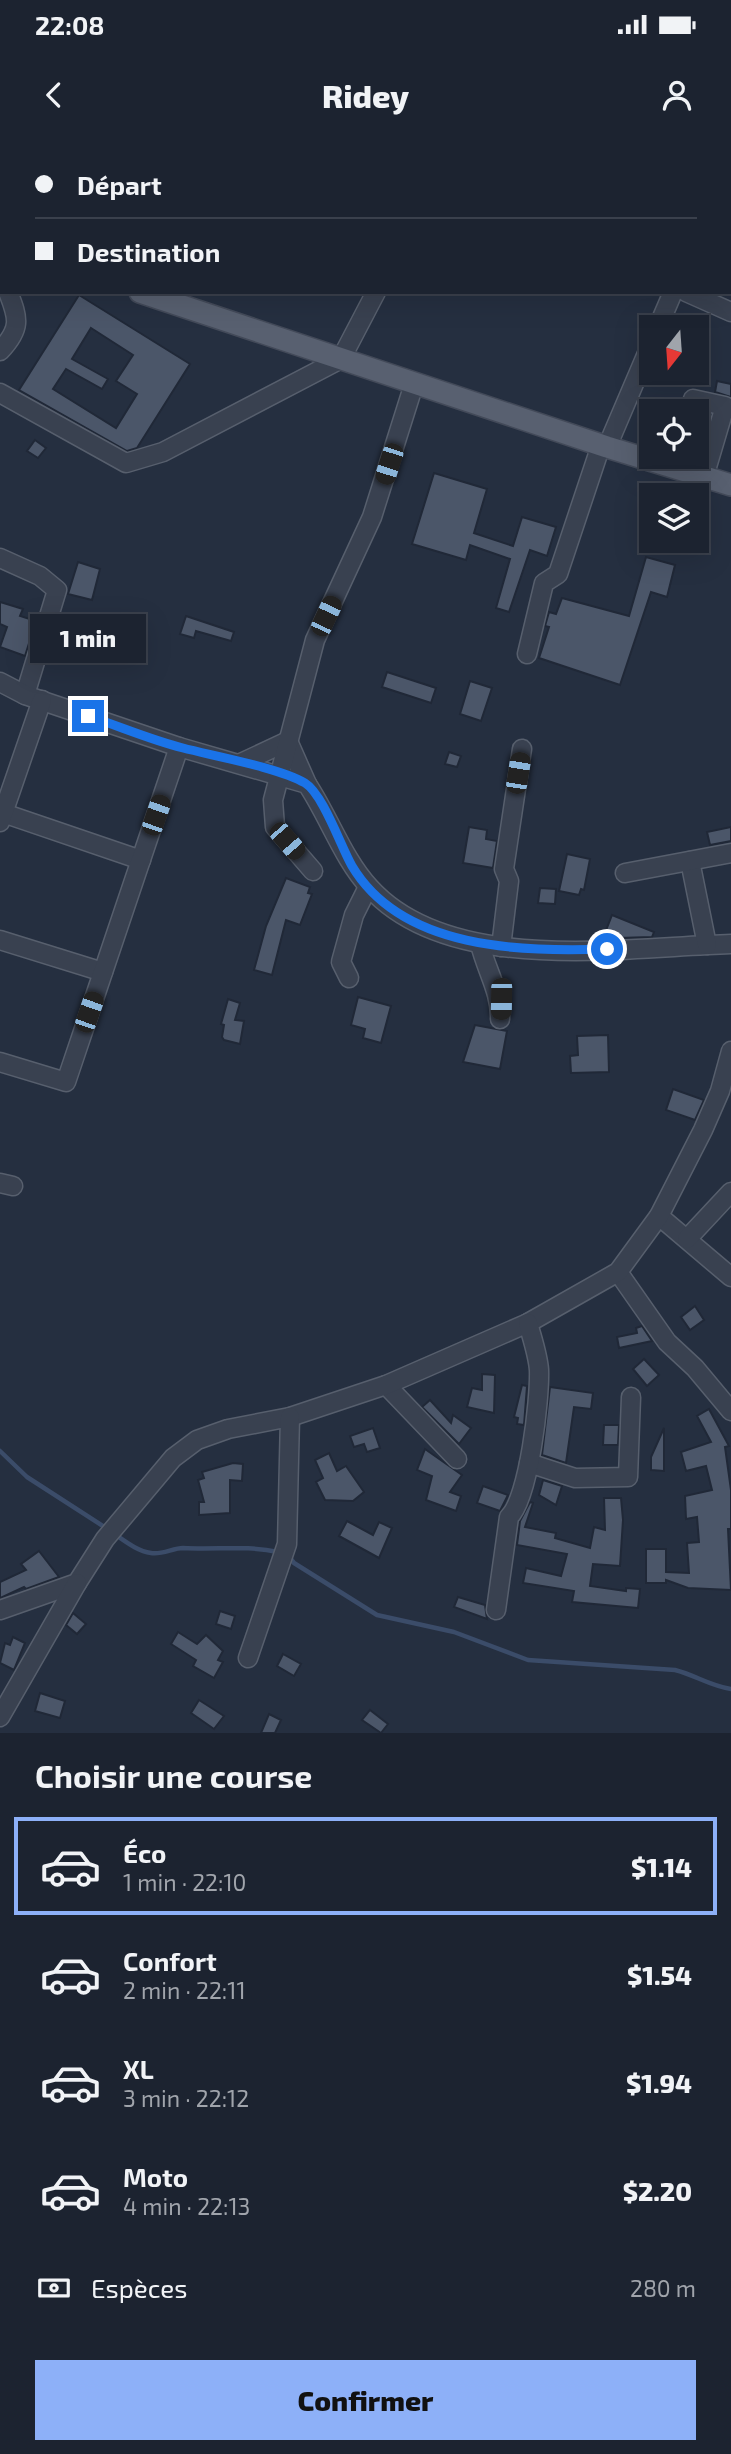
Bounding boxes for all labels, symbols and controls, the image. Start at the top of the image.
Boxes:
text: 22:08 [35,9,105,40]
icon: back [35,76,73,114]
text: Ridey [322,76,409,114]
icon: person [658,76,696,114]
text: Départ [77,169,162,200]
text: Destination [77,236,220,267]
north arrow [639,315,709,385]
map controls [639,315,709,553]
button: locate [639,399,709,469]
car [373,441,406,487]
button: layers [639,483,709,553]
car [308,593,345,639]
callout: 1 min [30,615,146,664]
text: 1 min [60,624,116,652]
route end [72,700,104,732]
car [505,751,532,795]
car [140,792,173,838]
car [266,818,309,864]
route start [591,933,623,965]
car [491,978,512,1020]
car [73,989,106,1035]
text: Choisir une course [35,1756,312,1794]
icon: car [39,1835,102,1898]
text: Éco [123,1837,166,1868]
text: $1.14 [631,1851,692,1882]
text: 1 min · 22:10 [123,1868,247,1896]
icon: car [39,1943,102,2006]
text: Confort [123,1945,217,1976]
text: $1.54 [627,1959,692,1990]
text: 2 min · 22:11 [123,1976,246,2004]
icon: car [39,2051,102,2114]
text: XL [123,2053,154,2084]
text: $1.94 [626,2067,692,2098]
text: 3 min · 22:12 [123,2084,249,2112]
icon: car [39,2159,102,2222]
text: Moto [123,2161,188,2192]
text: $2.20 [623,2175,692,2206]
text: 4 min · 22:13 [123,2192,250,2220]
icon: cash [35,2269,73,2307]
text: Espèces [91,2272,188,2303]
text: 280 m [630,2274,696,2302]
button: Confirmer [35,2360,696,2440]

